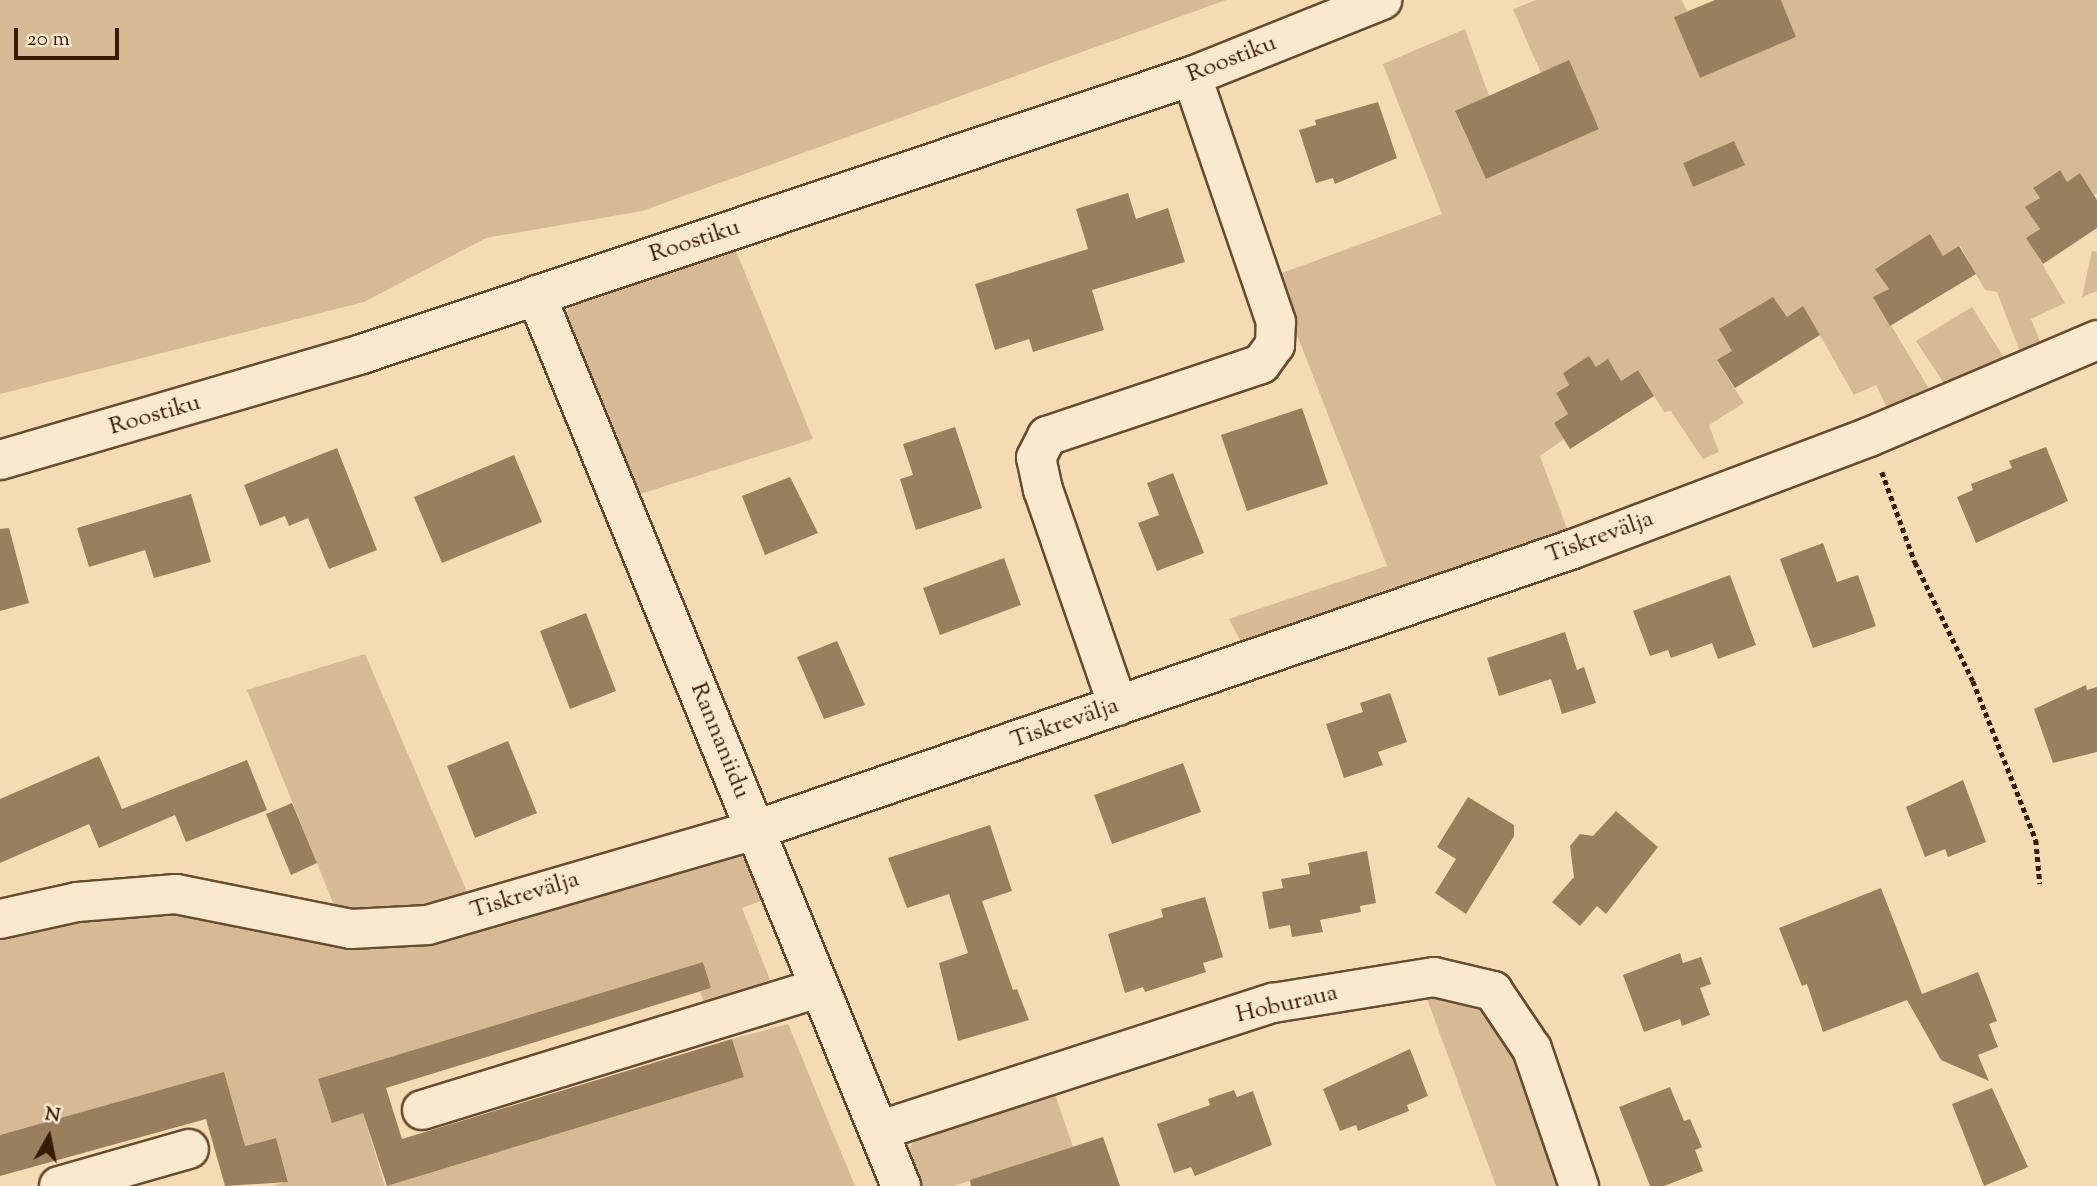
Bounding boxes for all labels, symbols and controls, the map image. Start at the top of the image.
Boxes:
scale bar [18,14,122,58]
text: 20 m [27,25,70,55]
street label: Roostiku [1183,30,1281,90]
street label: Roostiku [646,214,744,270]
street label: Roostiku [106,389,204,443]
street label: Tiskrevälja [1542,505,1658,571]
street label: Rannaniidu [683,679,755,803]
street label: Tiskrevälja [1007,692,1123,756]
street label: Tiskrevälja [467,866,583,926]
street label: Hoburaua [1233,979,1341,1031]
text: N [43,1101,62,1130]
north arrow [14,1102,84,1172]

